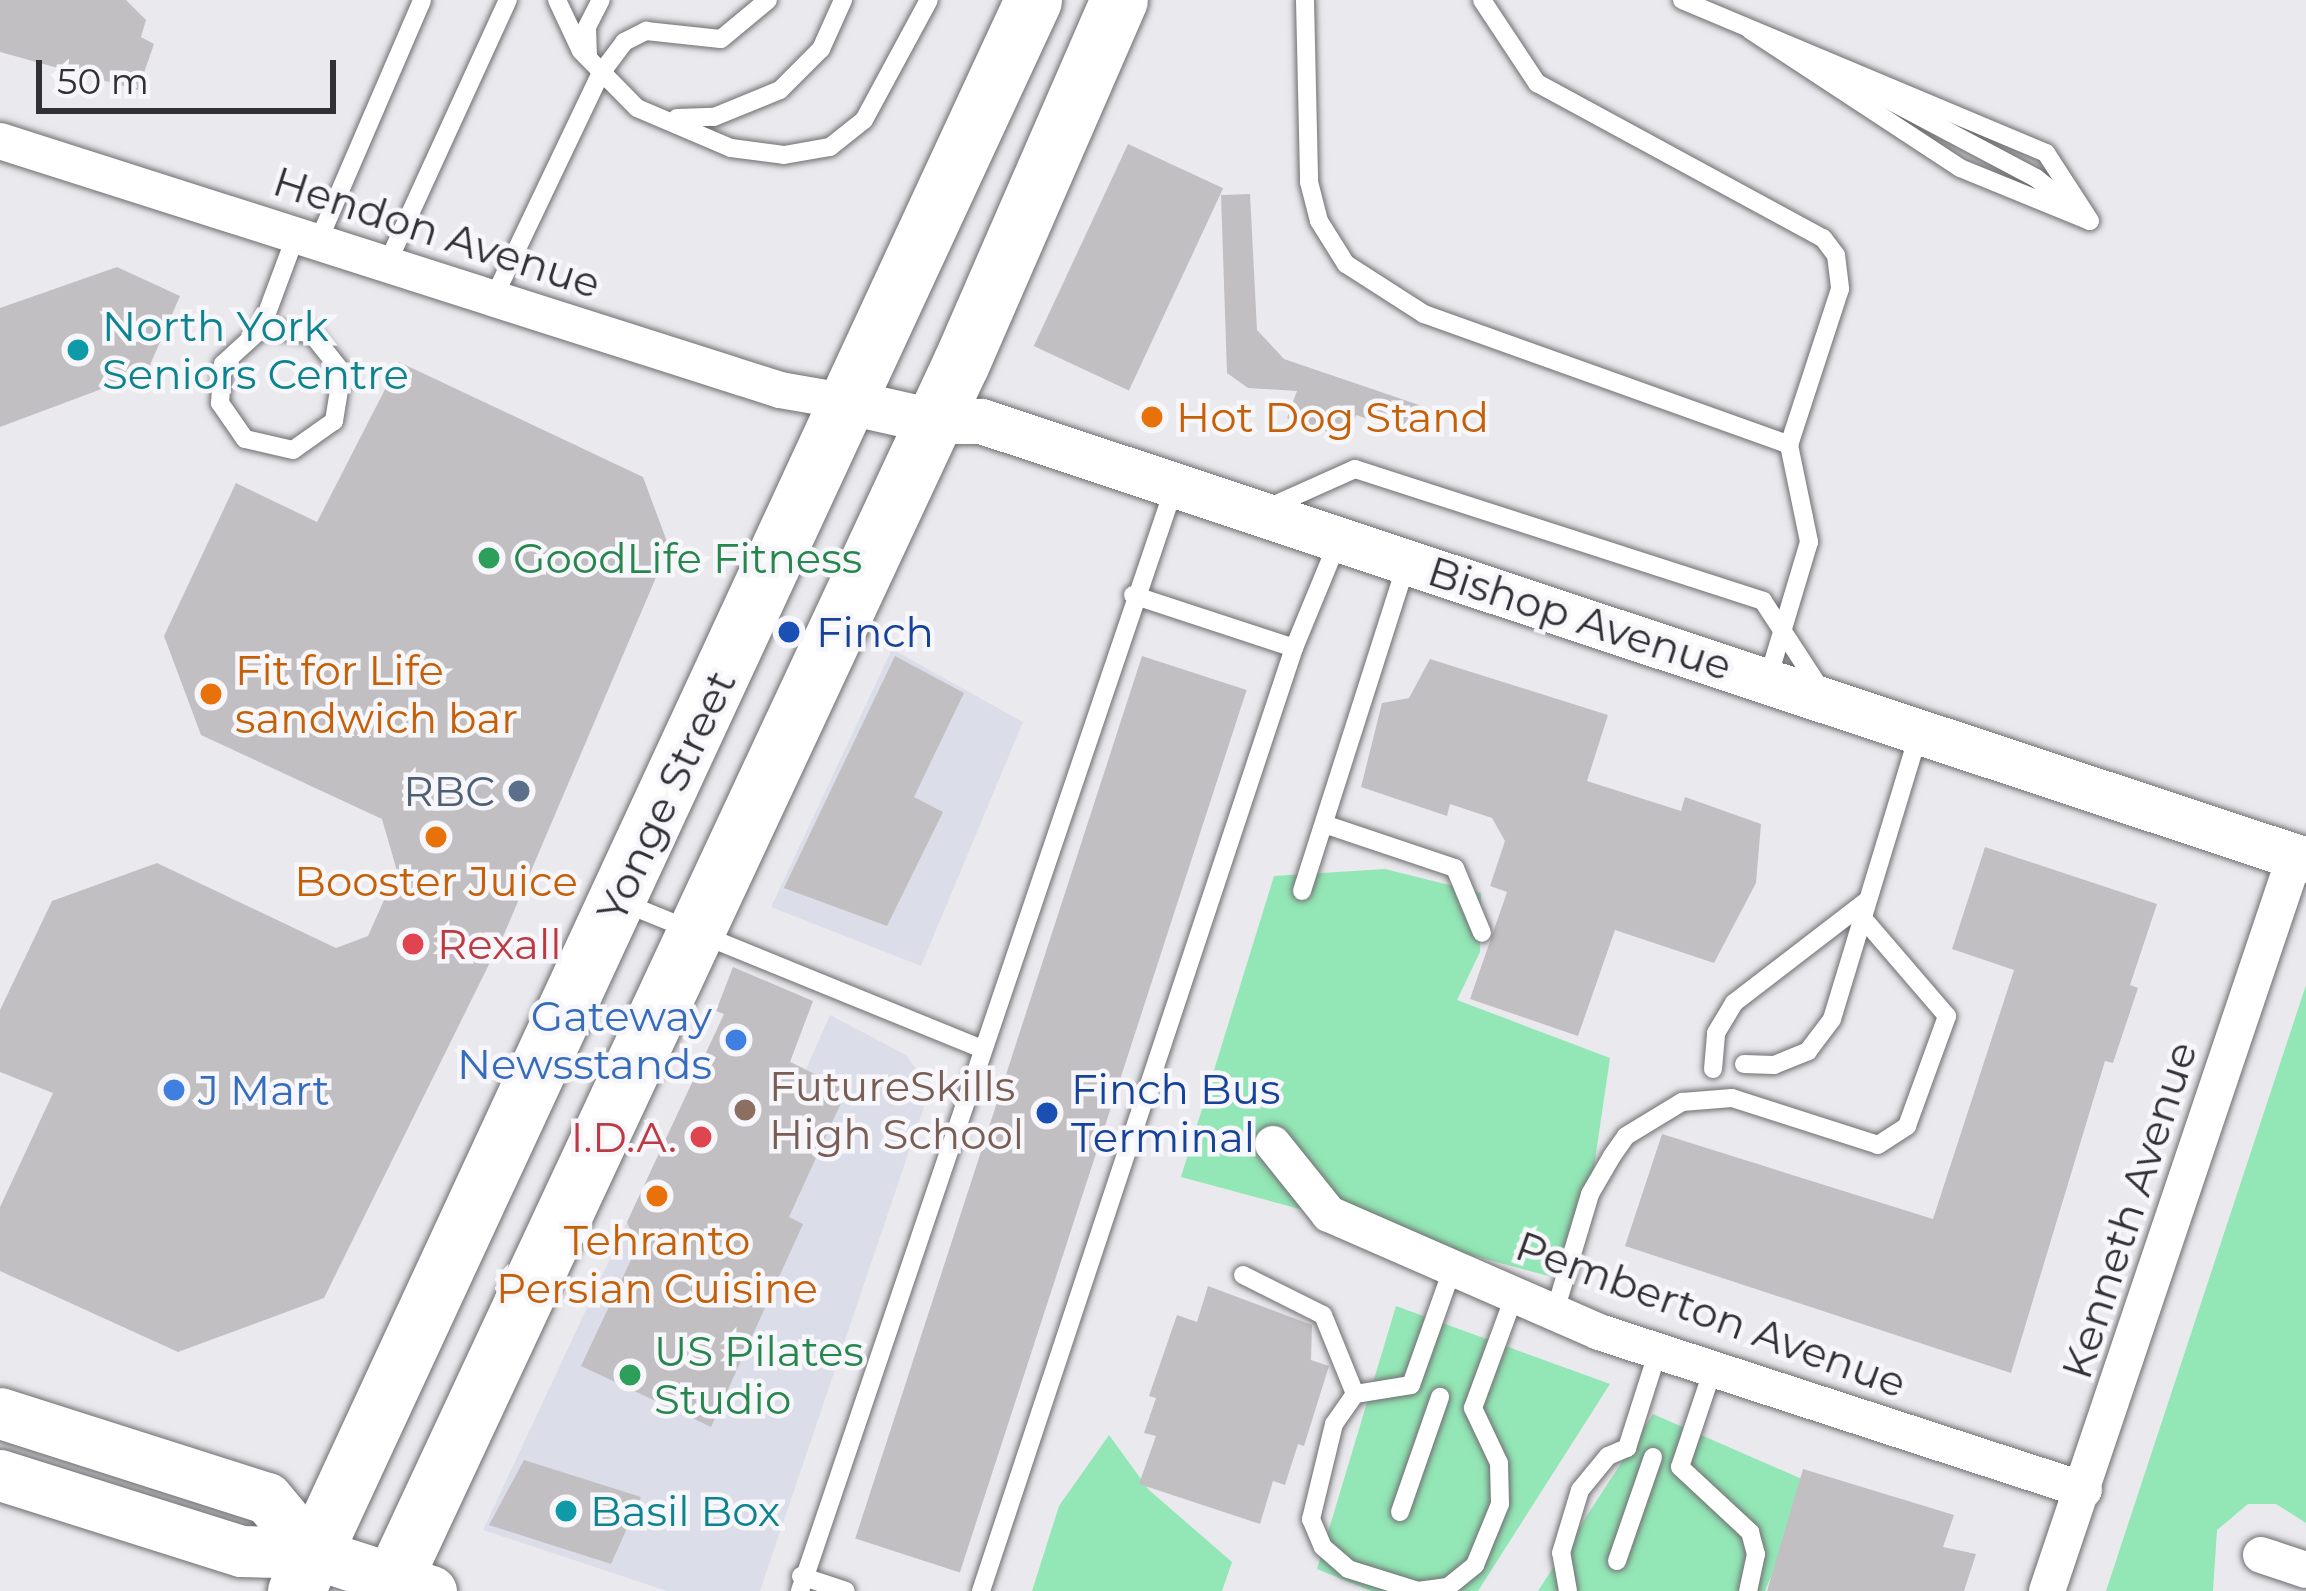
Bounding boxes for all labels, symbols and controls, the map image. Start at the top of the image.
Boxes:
scale bar [42,36,342,110]
text: 50 m [57,59,149,103]
street label: Hendon Avenue [267,155,607,309]
place label: North York Seniors Centre [102,301,409,400]
marker: North York Seniors Centre [65,337,91,363]
place label: Hot Dog Stand [1176,392,1489,442]
marker: Hot Dog Stand [1139,404,1165,430]
place label: GoodLife Fitness [513,533,862,583]
marker: GoodLife Fitness [476,545,502,571]
street label: Bishop Avenue [1422,545,1738,691]
place label: Finch [816,607,934,657]
marker: Finch [773,616,805,648]
place label: Fit for Life sandwich bar [235,645,518,744]
street label: Yonge Street [586,663,746,929]
marker: Fit for Life sandwich bar [198,681,224,707]
place label: RBC [403,766,495,816]
marker: RBC [506,778,532,804]
marker: Booster Juice [423,824,449,850]
place label: Booster Juice [294,856,578,906]
place label: Rexall [437,919,561,969]
marker: Rexall [400,931,426,957]
place label: Gateway Newsstands [457,991,712,1090]
marker: Gateway Newsstands [723,1027,749,1053]
street label: Kenneth Avenue [2051,1035,2207,1385]
place label: FutureSkills High School [769,1061,1024,1160]
place label: Finch Bus Terminal [1071,1064,1280,1162]
place label: J Mart [198,1065,329,1115]
marker: J Mart [161,1077,187,1103]
marker: FutureSkills High School [732,1097,758,1123]
marker: Finch Bus Terminal [1034,1100,1060,1126]
place label: I.D.A. [571,1112,677,1162]
marker: I.D.A. [688,1124,714,1150]
marker: Tehranto Persian Cuisine [644,1183,670,1209]
place label: Tehranto Persian Cuisine [496,1215,818,1314]
street label: Pemberton Avenue [1509,1220,1913,1408]
place label: US Pilates Studio [654,1326,864,1424]
marker: US Pilates Studio [617,1362,643,1388]
place label: Basil Box [590,1486,780,1536]
marker: Basil Box [553,1498,579,1524]

